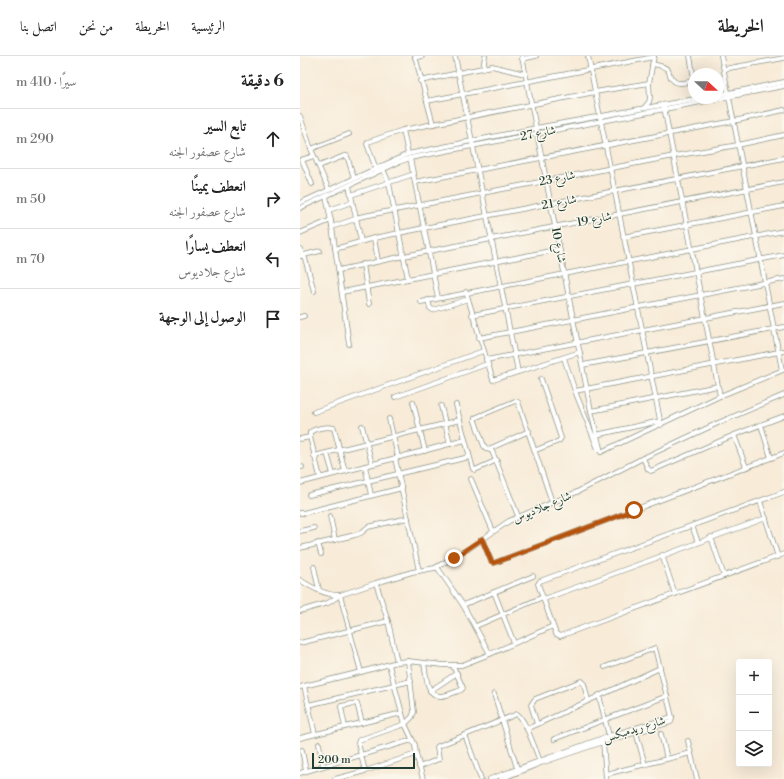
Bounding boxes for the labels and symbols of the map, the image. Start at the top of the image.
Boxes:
north arrow [688,68,724,104]
street label: شارع 27 [519,123,558,147]
street label: شارع 23 [538,168,577,192]
street label: شارع 21 [540,192,579,216]
street label: شارع 19 [575,209,614,233]
street label: شارع 10 [545,226,569,265]
street label: شارع جلاديوس [510,488,575,529]
route start [625,501,643,519]
route end [445,549,463,567]
street label: شارع ريدمبكس [601,713,668,749]
scale bar [312,751,415,770]

